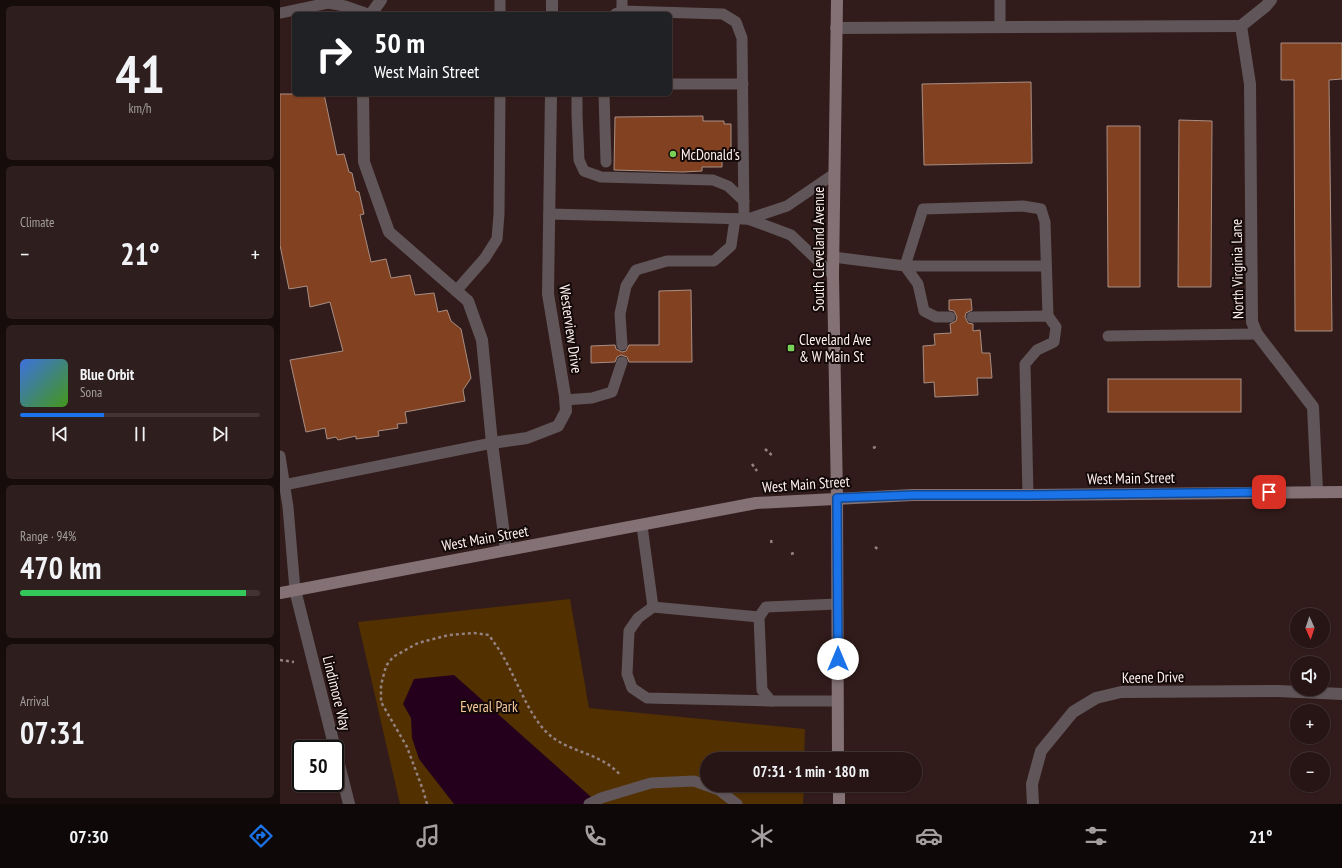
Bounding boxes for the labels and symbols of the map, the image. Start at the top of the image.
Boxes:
place label: McDonald's [681,145,740,164]
marker: McDonald's [668,149,678,159]
street label: South Cleveland Avenue [809,187,828,311]
street label: North Virginia Lane [1227,219,1247,319]
street label: Westerview Drive [555,283,587,375]
place label: Cleveland Ave & W Main St [799,330,871,366]
marker: Cleveland Ave & W Main St [786,343,796,353]
street label: West Main Street [1087,468,1175,488]
street label: West Main Street [762,471,850,497]
pin [1252,475,1286,509]
street label: West Main Street [440,521,530,555]
north arrow [1290,608,1330,648]
position arrow [817,638,859,680]
street label: Lindimore Way [319,654,356,733]
street label: Keene Drive [1122,667,1184,687]
park label: Everal Park [460,697,518,716]
speed limit sign: 50 [292,740,344,792]

